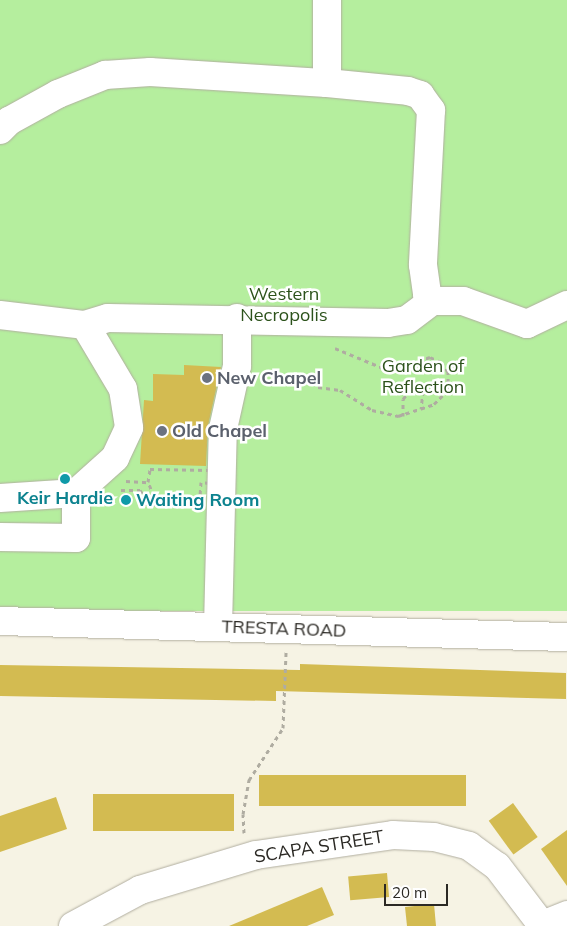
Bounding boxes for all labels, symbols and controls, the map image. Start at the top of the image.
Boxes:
park label: Western Necropolis [240,284,328,326]
park label: Garden of Reflection [382,356,464,398]
place label: New Chapel [217,367,321,389]
marker: New Chapel [201,372,213,384]
place label: Old Chapel [172,420,267,442]
marker: Old Chapel [156,425,168,437]
marker: Keir Hardie [59,473,71,485]
place label: Keir Hardie [17,487,113,509]
place label: Waiting Room [136,489,259,511]
marker: Waiting Room [120,494,132,506]
street label: TRESTA ROAD [221,616,347,642]
street label: SCAPA STREET [253,826,385,868]
scale bar [387,874,451,906]
text: 20 m [392,883,427,902]

